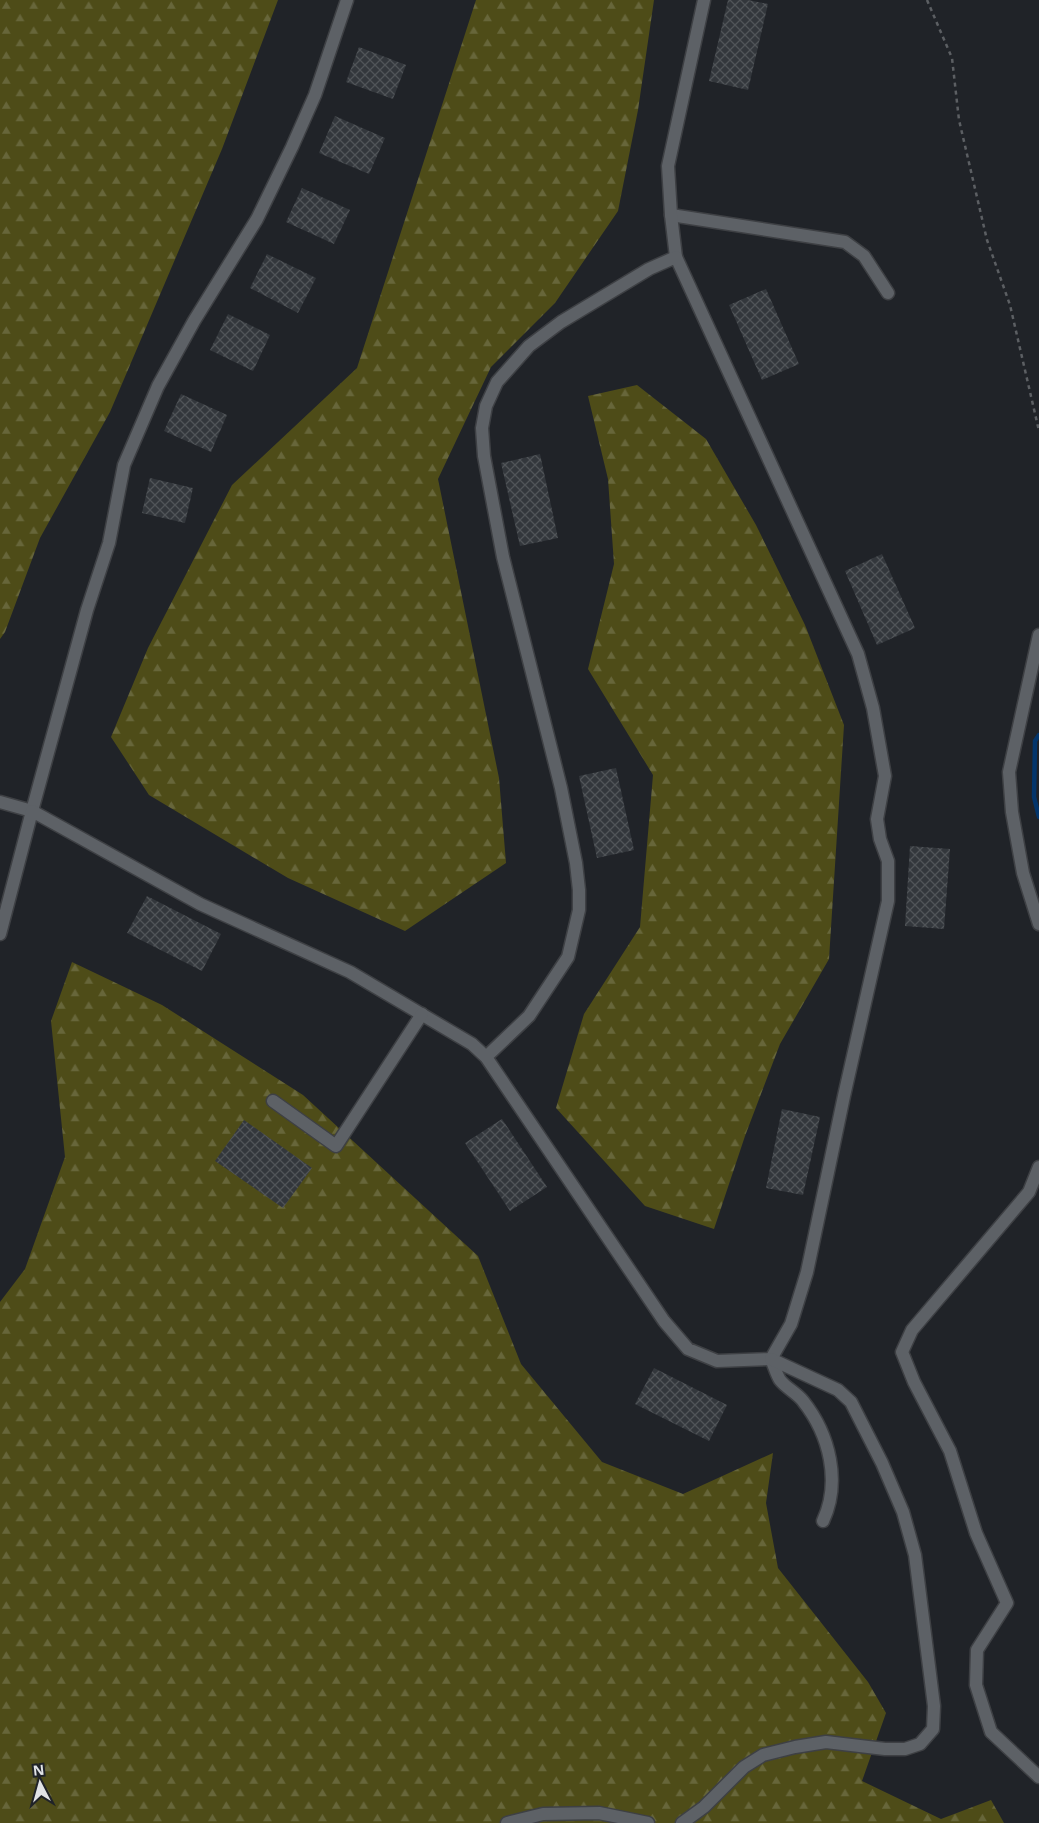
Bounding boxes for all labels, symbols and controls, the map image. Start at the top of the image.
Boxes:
north arrow [15,1758,65,1808]
text: N [32,1760,45,1780]

